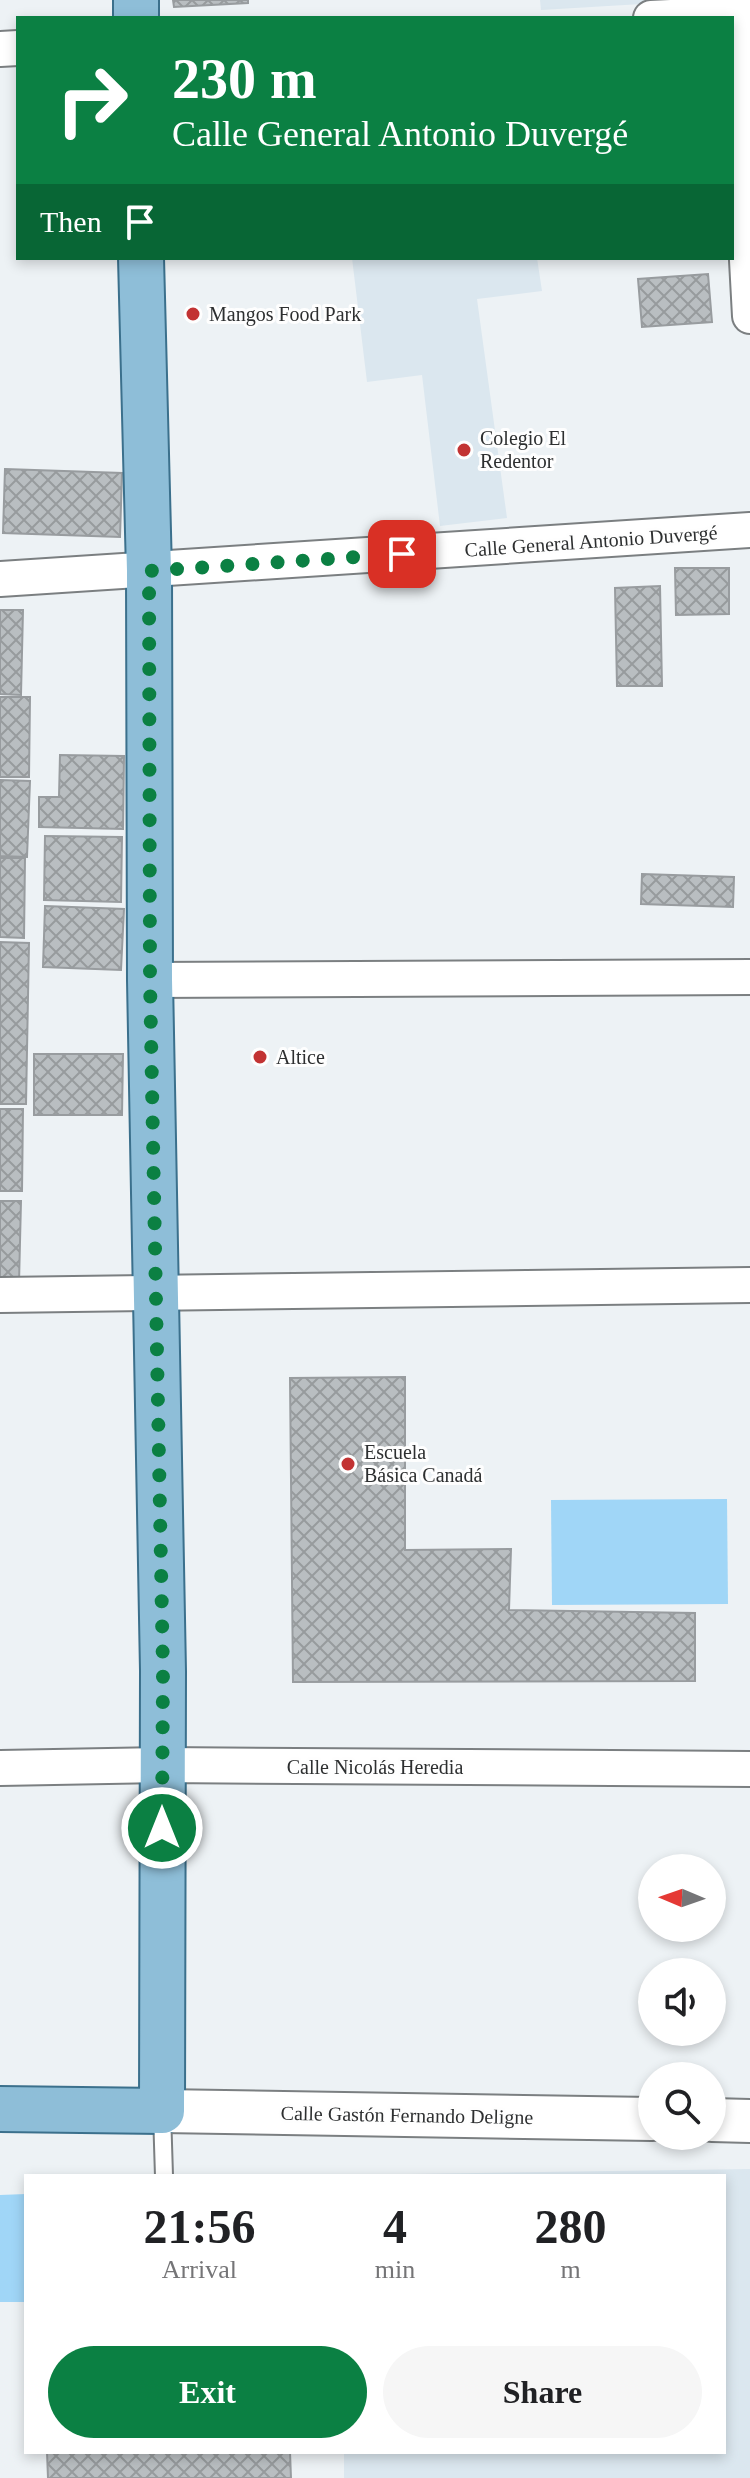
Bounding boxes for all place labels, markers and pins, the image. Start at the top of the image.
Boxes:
place label: Mangos Food Park [209,303,361,326]
marker: Mangos Food Park [184,305,202,323]
place label: Colegio El Redentor [480,427,567,472]
marker: Colegio El Redentor [455,441,473,459]
pin [368,520,436,588]
place label: Altice [276,1046,325,1068]
marker: Altice [251,1048,269,1066]
place label: Escuela Básica Canadá [364,1441,482,1486]
marker: Escuela Básica Canadá [339,1455,357,1473]

